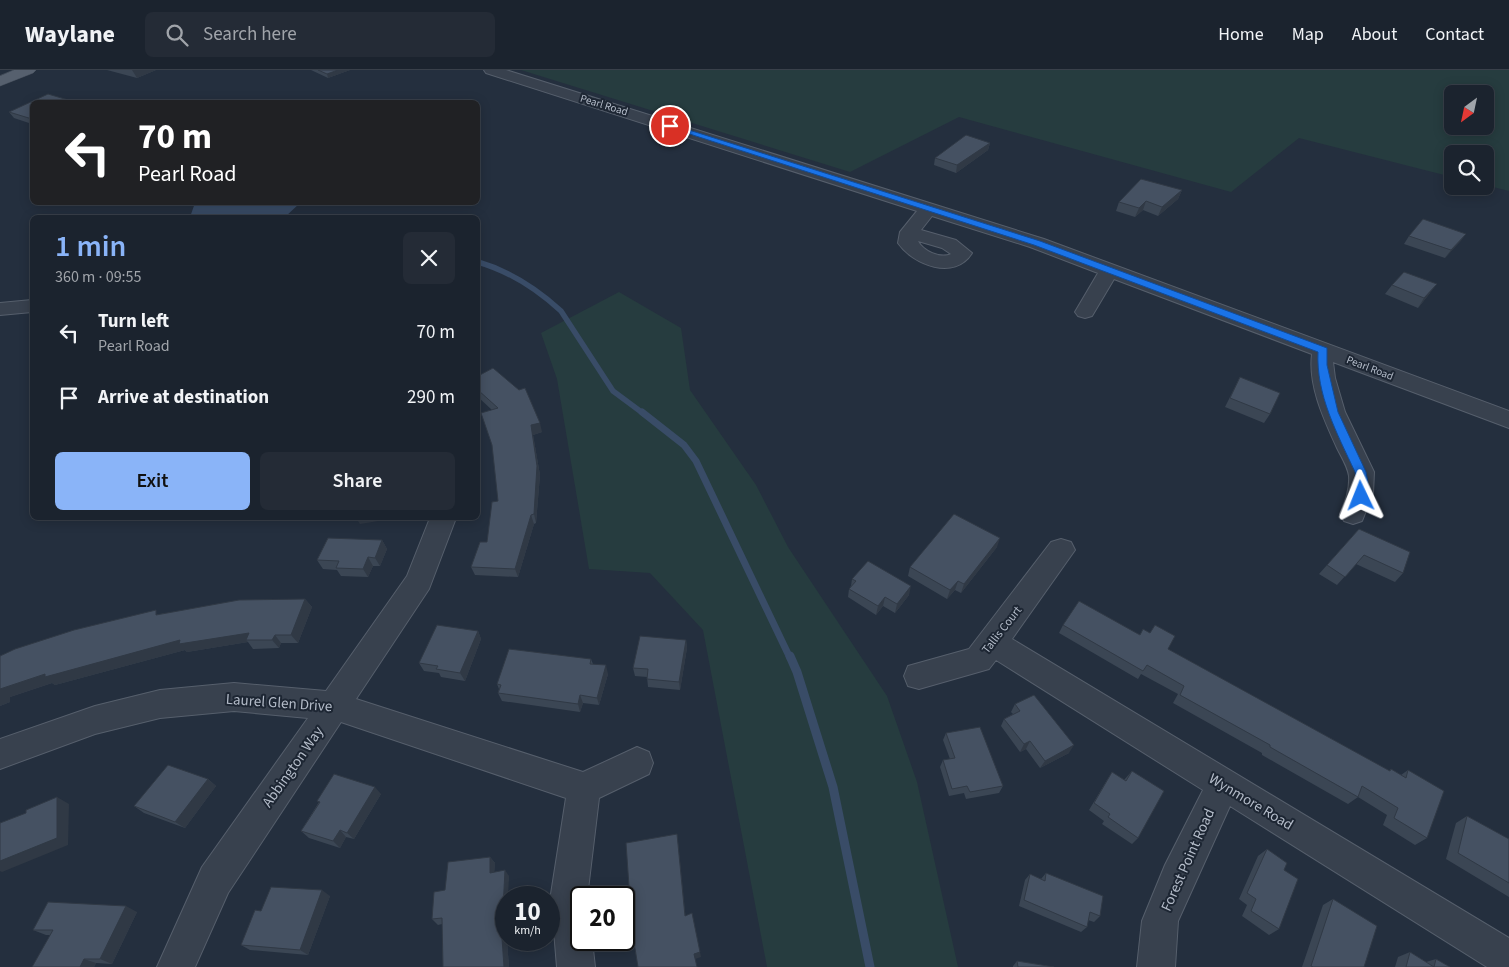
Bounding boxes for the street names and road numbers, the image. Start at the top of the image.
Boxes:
street label: Pearl Road [578,91,630,119]
street label: Pearl Road [1344,352,1396,384]
street label: Tallis Court [978,603,1026,657]
street label: Laurel Glen Drive [225,689,333,717]
street label: Abbington Way [257,722,329,812]
street label: Wynmore Road [1205,768,1297,836]
street label: Forest Point Road [1156,805,1220,915]

